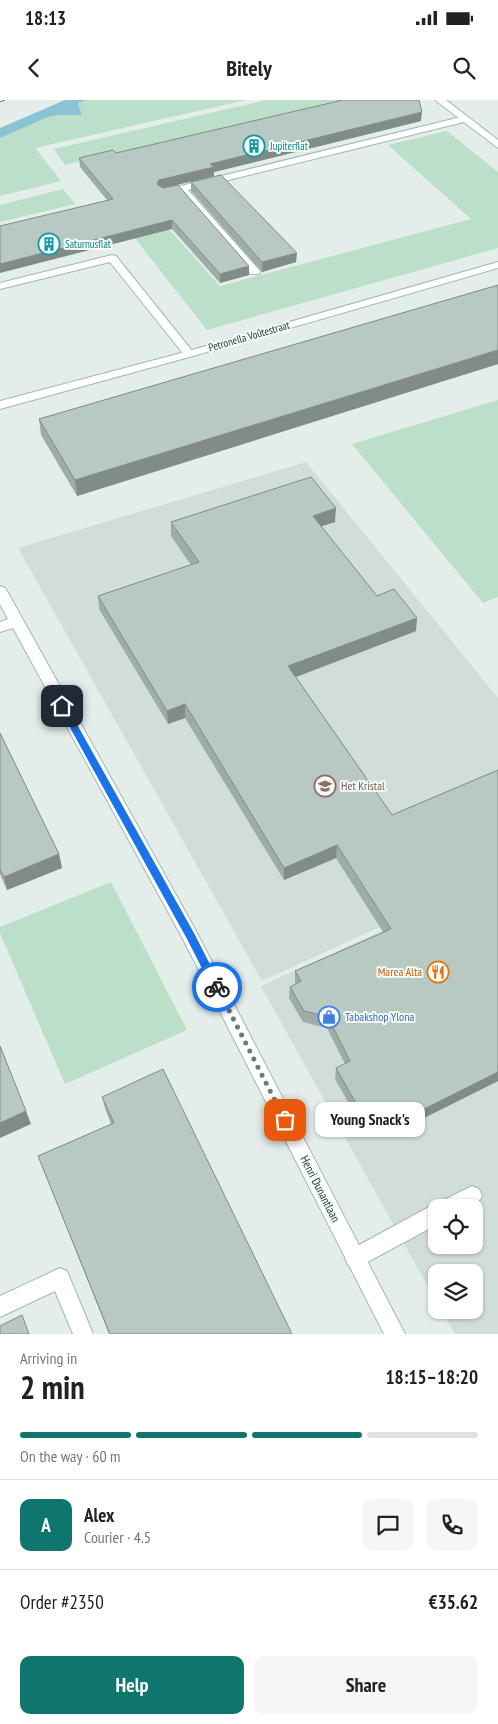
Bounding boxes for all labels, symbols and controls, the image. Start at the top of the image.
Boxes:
text: 18:13 [25,6,66,30]
icon: back [20,54,48,82]
text: Bitely [226,54,272,82]
icon: search [450,54,478,82]
building icon: Jupiterflat [242,134,266,158]
place label: Jupiterflat [269,139,308,153]
building icon: Saturnusflat [37,232,61,256]
place label: Saturnusflat [65,237,111,251]
street label: Petronella Voûtestraat [207,318,291,354]
pin [41,685,83,727]
icon: home [48,692,76,720]
school or university icon: Het Kristal [313,774,337,798]
place label: Het Kristal [341,778,385,793]
restaurant icon: Marea Alta [426,960,450,984]
courier [192,962,242,1012]
place label: Marea Alta [378,964,422,979]
icon: bike [203,973,231,1001]
shop icon: Tabakshop Ylona [317,1005,341,1029]
place label: Tabakshop Ylona [345,1009,415,1024]
pin [264,1099,306,1141]
callout: Young Snack's [315,1102,425,1138]
icon: bag [271,1106,299,1134]
text: Young Snack's [330,1109,410,1129]
street label: Henri Dunantlaan [297,1153,344,1225]
map controls [428,1199,483,1319]
button: locate [428,1199,483,1254]
button: layers [428,1264,483,1319]
text: Arriving in [20,1348,77,1368]
text: 18:15–18:20 [385,1365,478,1389]
text: 2 min [20,1366,85,1408]
text: On the way · 60 m [20,1446,120,1466]
button: chat [362,1499,414,1551]
button: phone [426,1499,478,1551]
text: Alex [84,1503,114,1527]
text: A [41,1513,51,1537]
text: Courier · 4.5 [84,1527,151,1547]
text: Order #2350 [20,1590,104,1614]
text: €35.62 [429,1590,478,1614]
button: Help [20,1656,244,1714]
button: Share [254,1656,478,1714]

